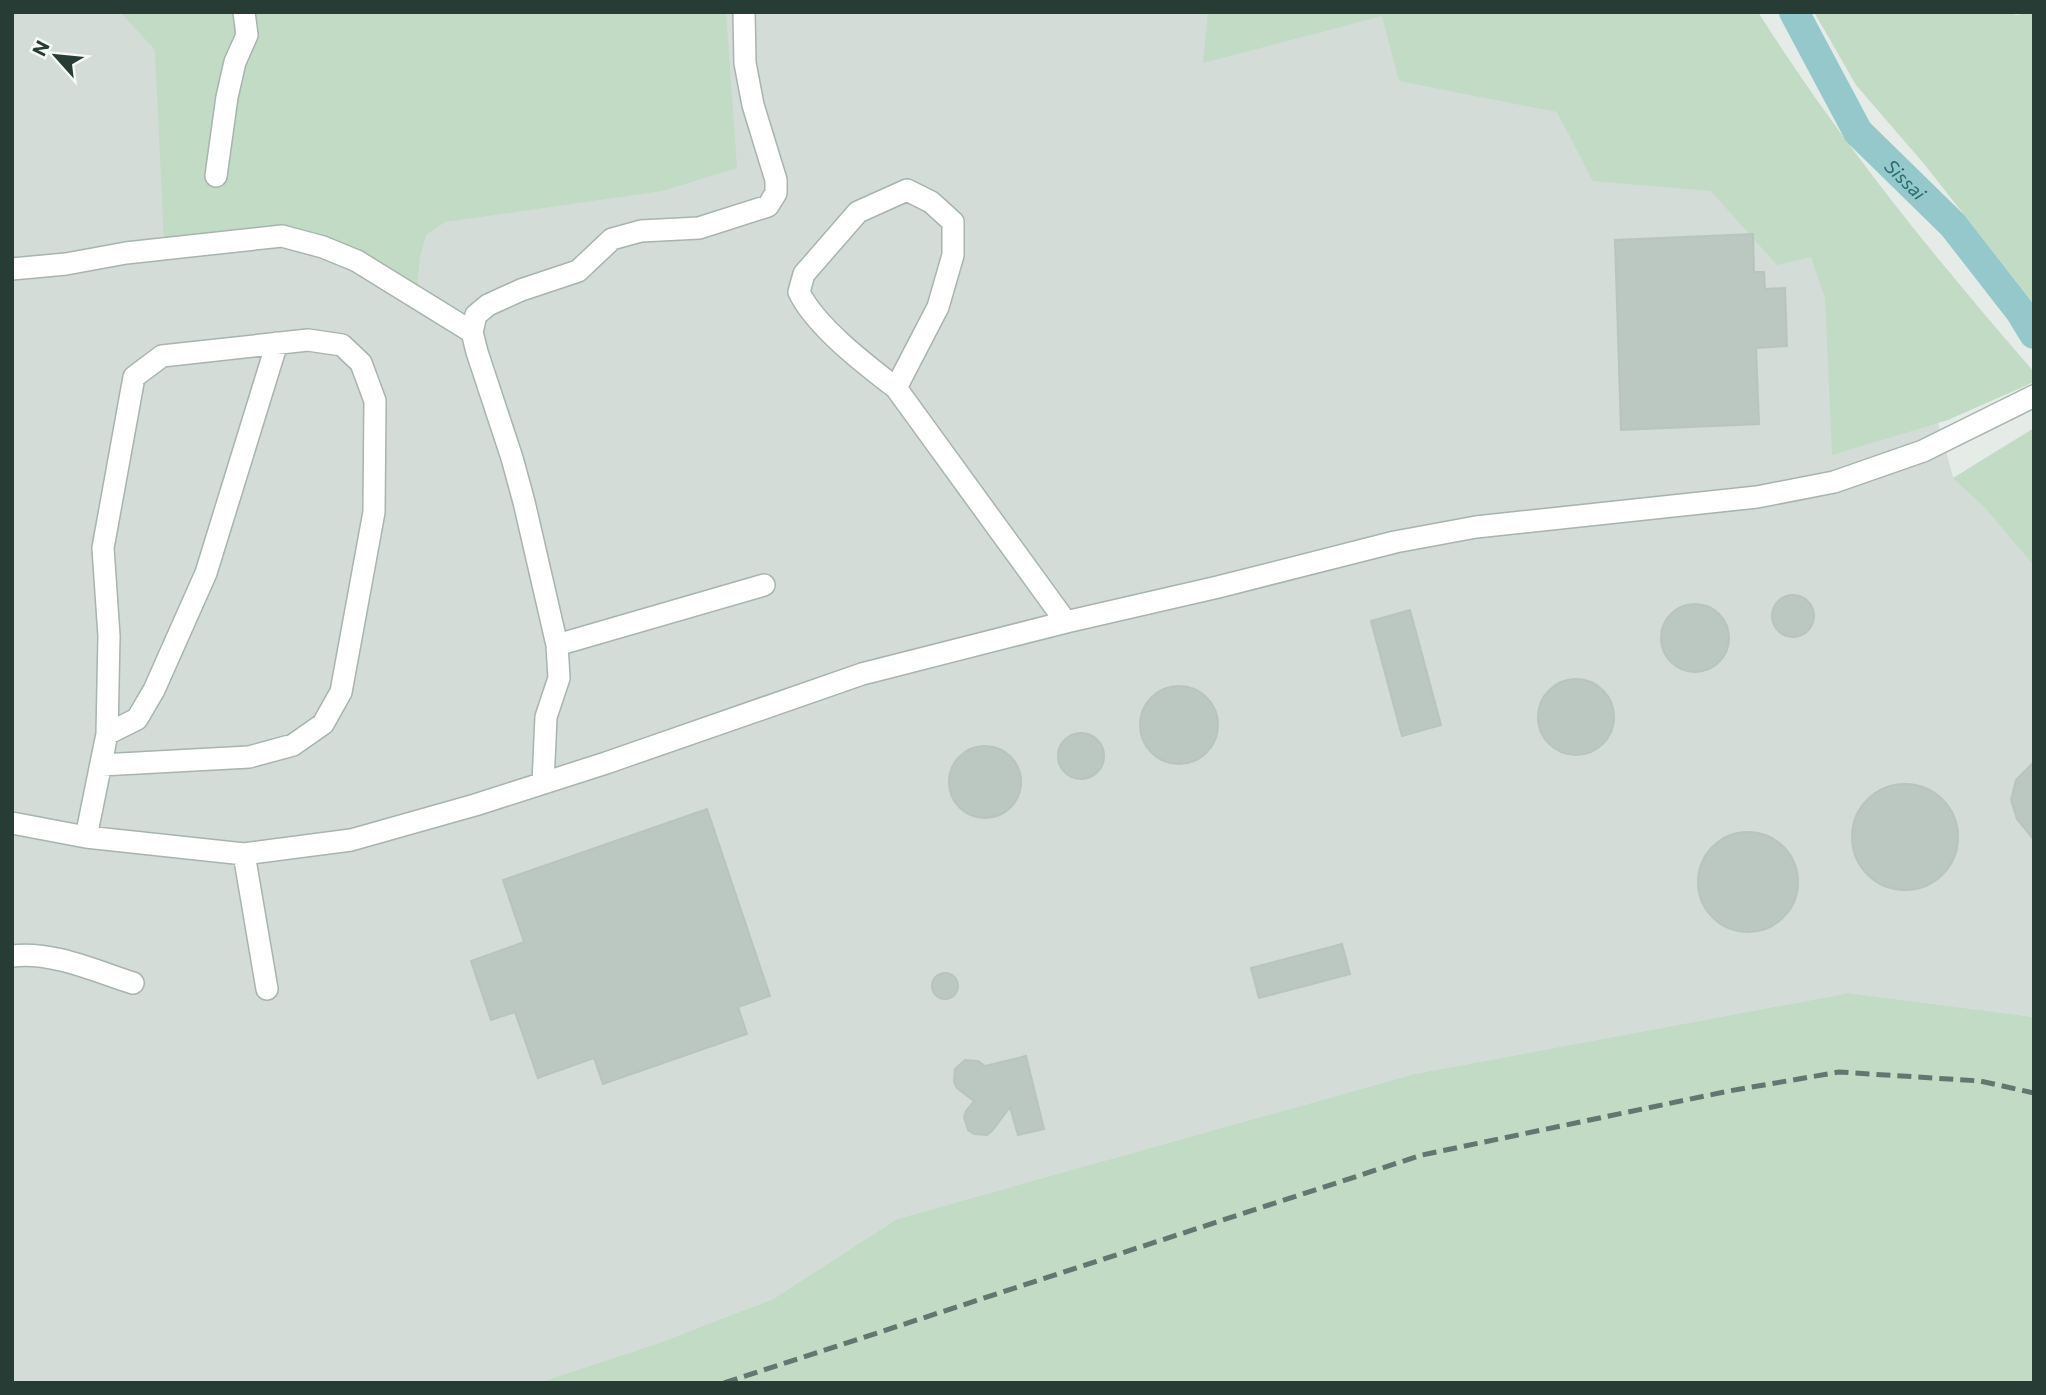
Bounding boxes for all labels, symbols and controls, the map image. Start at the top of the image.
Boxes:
north arrow [21,21,91,91]
text: N [27,36,54,60]
water label: Sissai [1881,154,1932,205]

